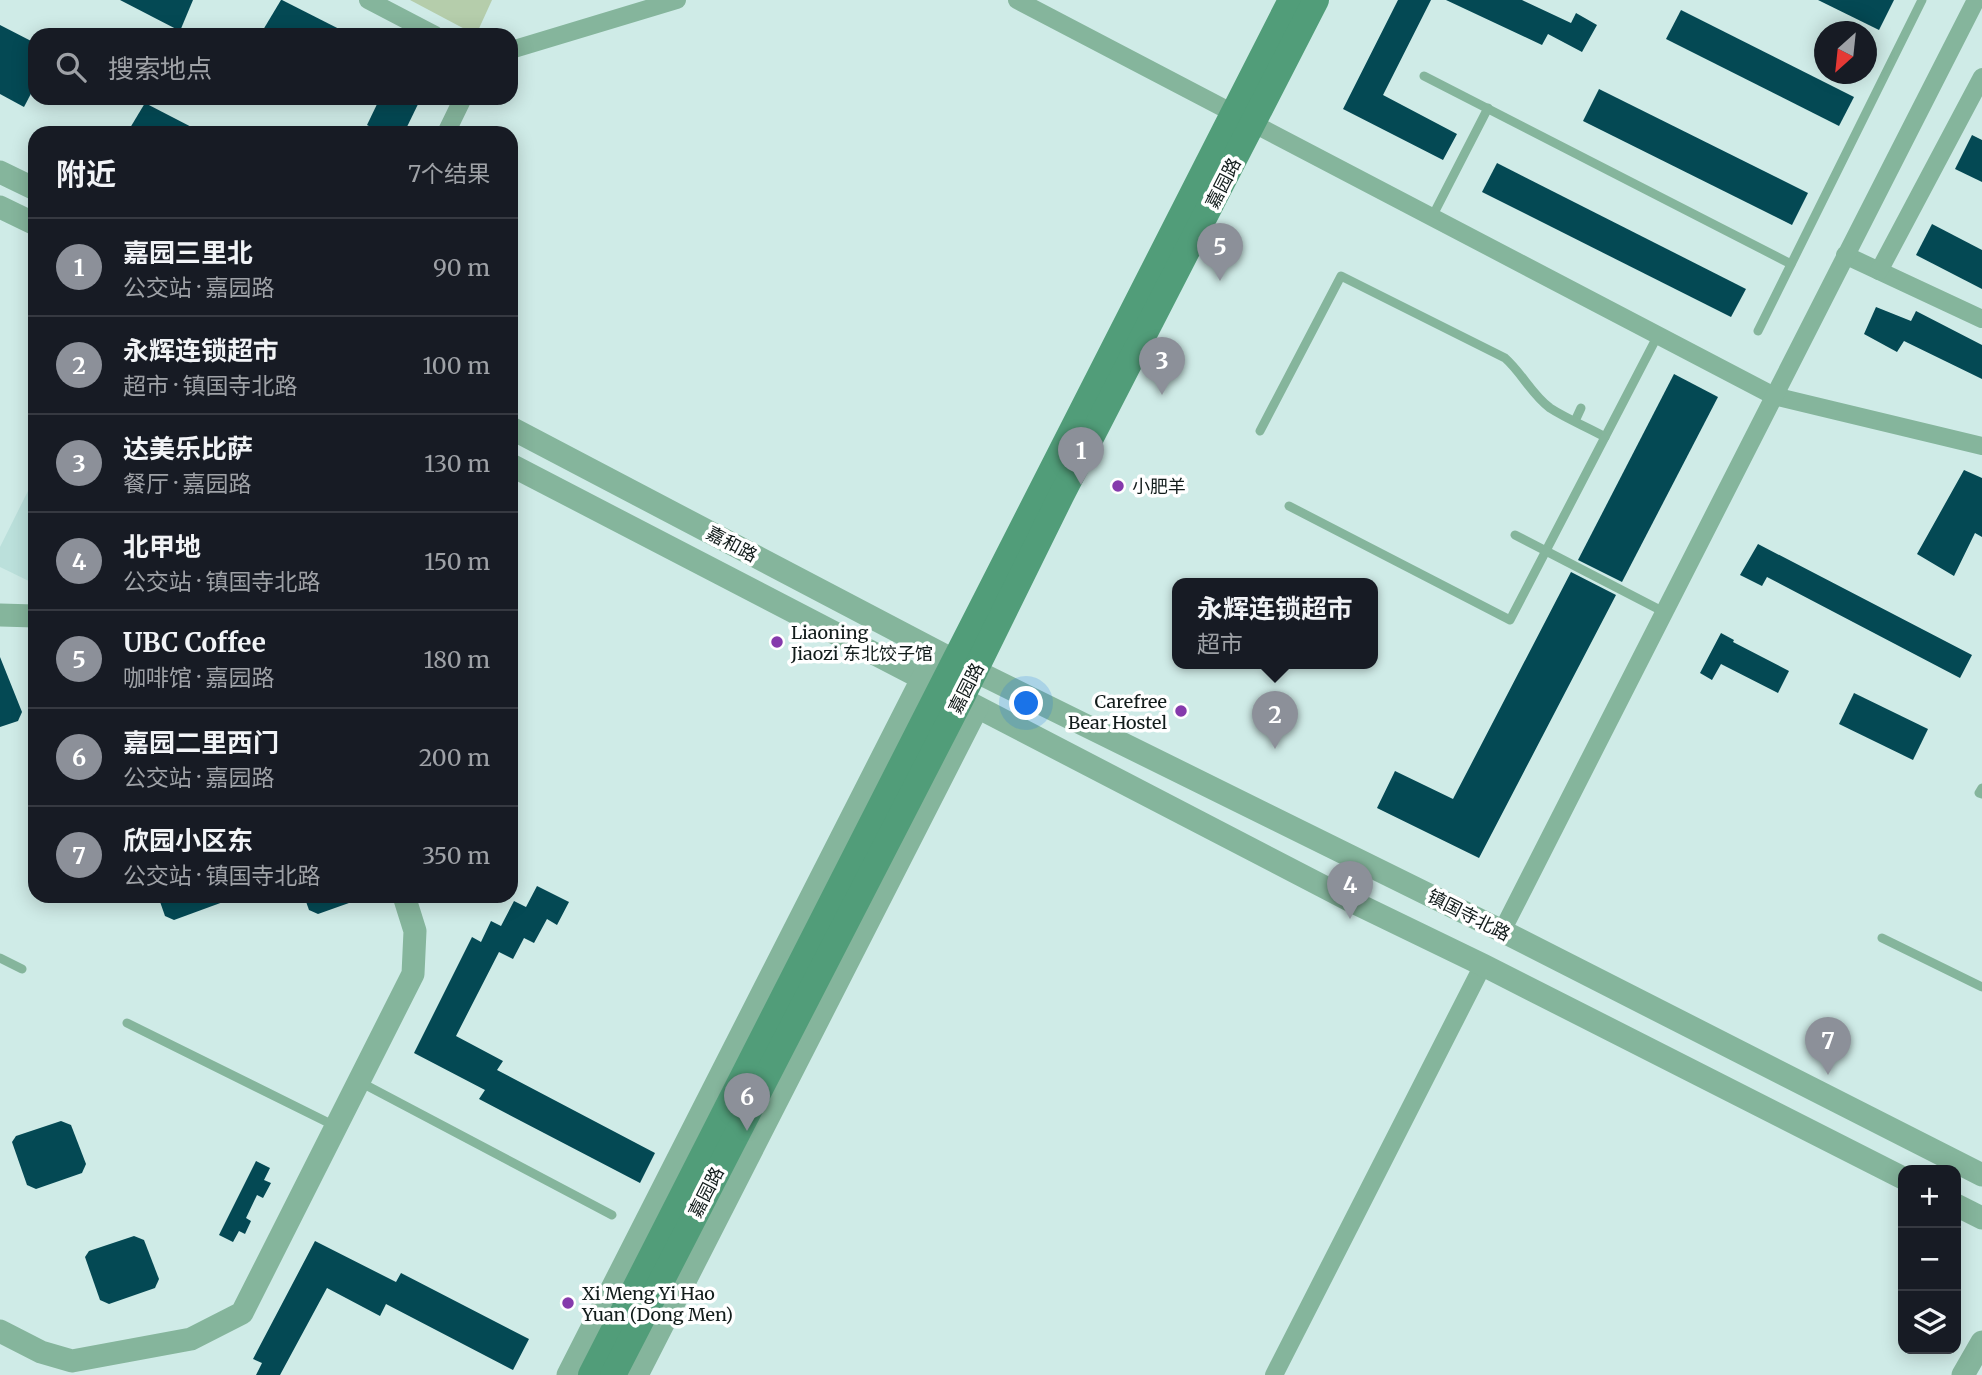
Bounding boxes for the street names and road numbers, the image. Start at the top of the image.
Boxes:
street label: 嘉园路 [1200,154,1246,212]
street label: 嘉和路 [703,521,761,567]
street label: 嘉园路 [943,659,989,717]
street label: 镇国寺北路 [1424,884,1514,946]
street label: 嘉园路 [683,1163,729,1221]

